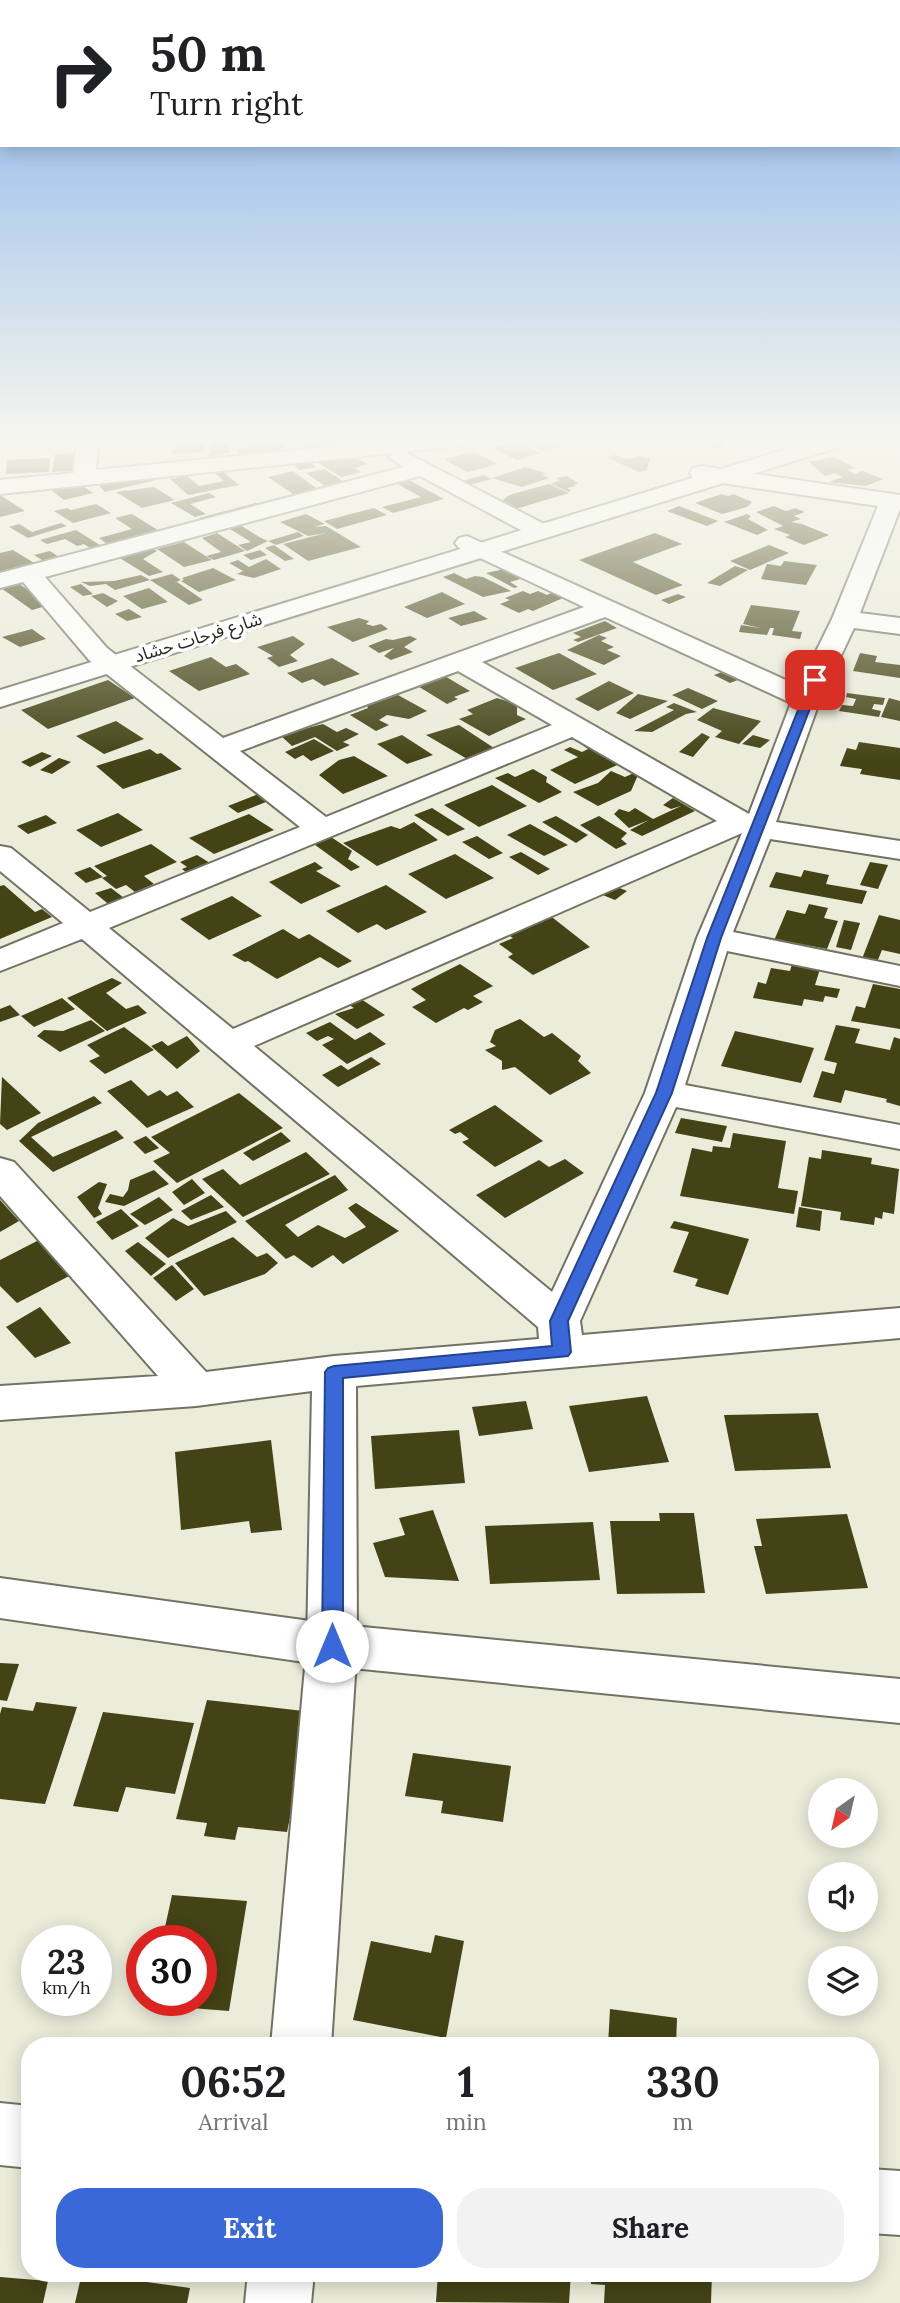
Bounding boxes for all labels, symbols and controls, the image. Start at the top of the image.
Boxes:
text: 50 m [150,22,266,84]
icon: right [35,28,126,119]
text: Turn right [150,83,303,124]
street label: شارع فرحات حشاد [131,607,266,670]
pin [785,650,845,710]
icon: arrive [796,661,834,699]
position arrow [295,1609,369,1683]
north arrow [808,1778,878,1848]
map controls [808,1778,878,2016]
button: sound [808,1862,878,1932]
speed limit sign: 30 [126,1925,217,2016]
text: 23 [47,1939,86,1984]
button: layers [808,1946,878,2016]
text: km/h [42,1976,91,1999]
text: 06:52 [180,2055,287,2109]
text: 1 [458,2055,475,2109]
text: 330 [646,2055,720,2109]
text: Arrival [198,2107,269,2136]
text: min [446,2107,487,2136]
text: m [673,2107,693,2136]
button: Exit [56,2188,443,2268]
button: Share [457,2188,844,2268]

